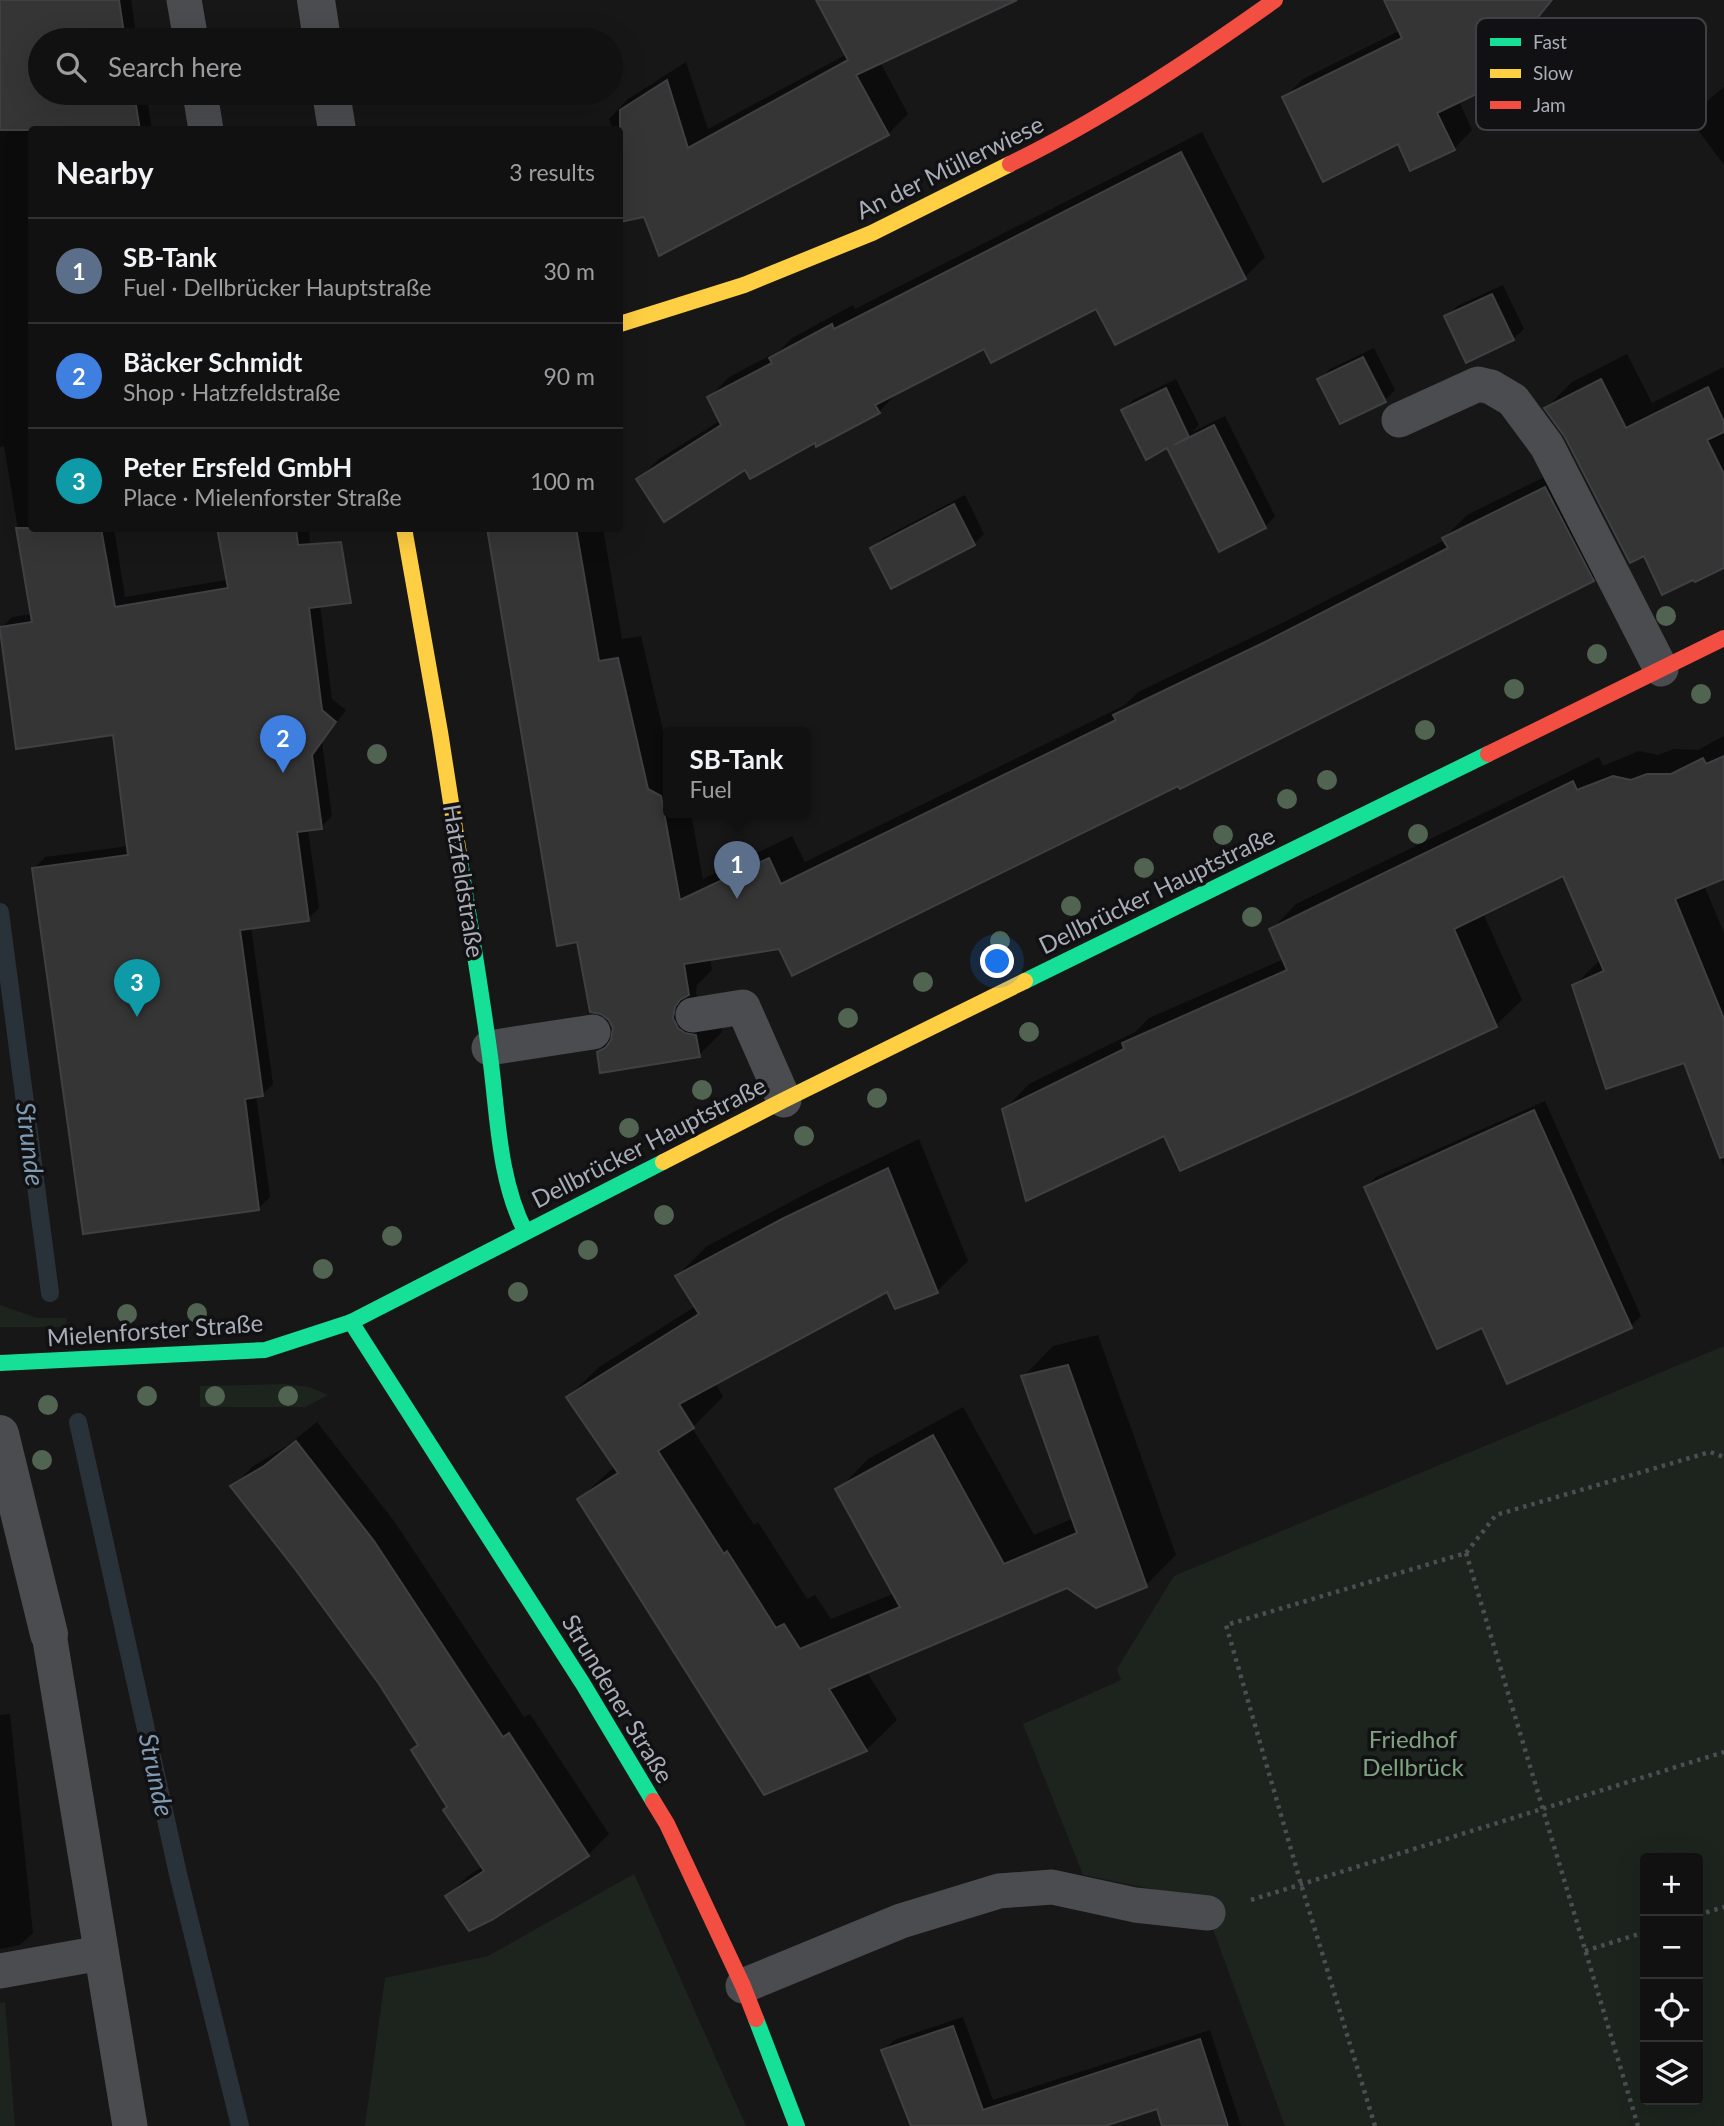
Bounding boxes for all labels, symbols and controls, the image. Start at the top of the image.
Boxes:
legend [1476,18,1706,130]
search box [28,28,623,105]
text: Fast [1533,30,1567,53]
icon: search [52,48,90,86]
text: Search here [108,51,242,83]
text: Slow [1533,61,1573,84]
text: Jam [1533,93,1566,116]
street label: An der Müllerwiese [851,109,1048,225]
text: Nearby [56,154,154,190]
text: 3 results [509,158,595,186]
text: SB-Tank [123,241,217,273]
text: 1 [72,257,86,285]
text: 30 m [544,257,595,285]
text: Fuel · Dellbrücker Hauptstraße [123,273,431,301]
text: Bäcker Schmidt [123,346,302,378]
text: 2 [72,362,86,390]
text: 90 m [544,362,595,390]
text: Shop · Hatzfeldstraße [123,378,340,406]
text: Peter Ersfeld GmbH [123,451,352,483]
text: 3 [72,467,86,495]
text: 100 m [530,467,595,495]
text: Place · Mielenforster Straße [123,483,402,511]
pin: 2 [260,715,306,773]
popup [663,727,810,818]
text: SB-Tank [690,743,783,775]
text: Fuel [690,775,732,803]
street label: Hatzfeldstraße [438,802,491,960]
street label: Dellbrücker Hauptstraße [1034,820,1279,959]
pin: 1 [714,841,760,899]
your location [980,944,1014,978]
pin: 3 [114,959,160,1017]
street label: Dellbrücker Hauptstraße [526,1070,770,1213]
water label: Strunde [10,1100,52,1188]
street label: Mielenforster Straße [46,1307,264,1352]
street label: Strundener Straße [557,1609,680,1788]
park label: Friedhof Dellbrück [1362,1724,1464,1781]
water label: Strunde [133,1730,181,1819]
map controls [1640,1853,1703,2105]
button: + [1640,1853,1703,1916]
button: − [1640,1916,1703,1979]
button: locate [1640,1979,1703,2042]
button: layers [1640,2042,1703,2105]

